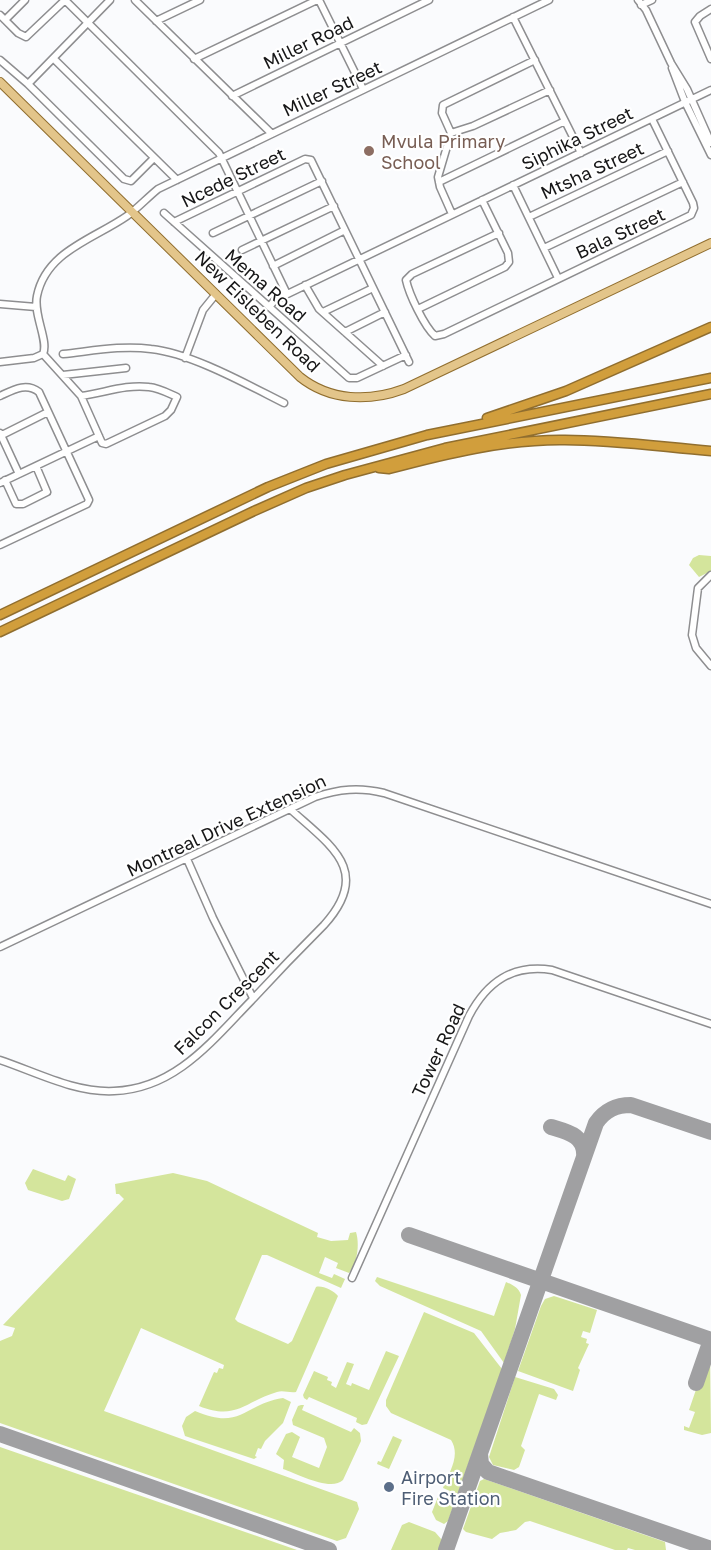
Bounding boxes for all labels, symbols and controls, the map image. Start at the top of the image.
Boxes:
street label: Miller Road [259,11,357,73]
street label: Miller Street [279,55,385,121]
street label: Siphika Street [518,102,636,174]
place label: Mvula Primary School [381,130,505,173]
street label: Mtsha Street [537,137,647,203]
street label: Ncede Street [177,142,289,212]
marker: Mvula Primary School [362,144,376,158]
street label: Bala Street [572,203,668,263]
street label: Mema Road [221,244,311,326]
street label: New Eisleben Road [191,246,325,376]
street label: Montreal Drive Extension [123,769,329,881]
street label: Falcon Crescent [169,945,283,1059]
street label: Tower Road [407,1000,469,1100]
place label: Airport Fire Station [401,1466,501,1509]
marker: Airport Fire Station [382,1480,396,1494]

